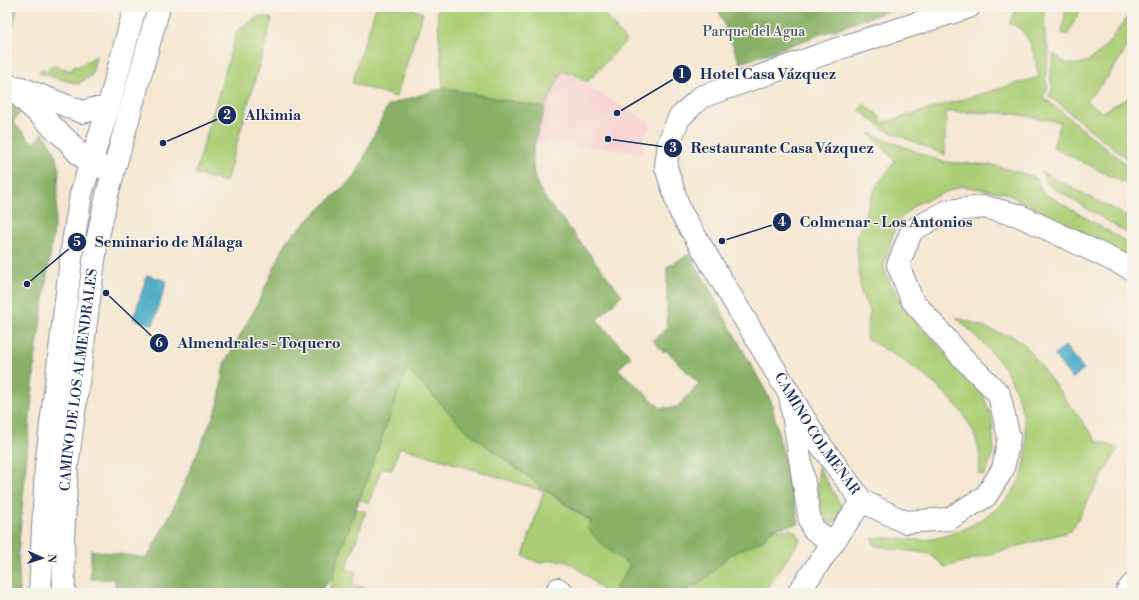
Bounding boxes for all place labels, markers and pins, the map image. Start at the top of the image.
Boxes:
callout: Hotel Casa Vázquez [672,60,844,87]
callout: Alkimia [217,102,310,129]
callout: Restaurante Casa Vázquez [663,135,882,162]
callout: Colmenar - Los Antonios [772,208,981,235]
callout: Seminario de Málaga [67,229,251,256]
callout: Almendrales - Toquero [149,329,348,356]

